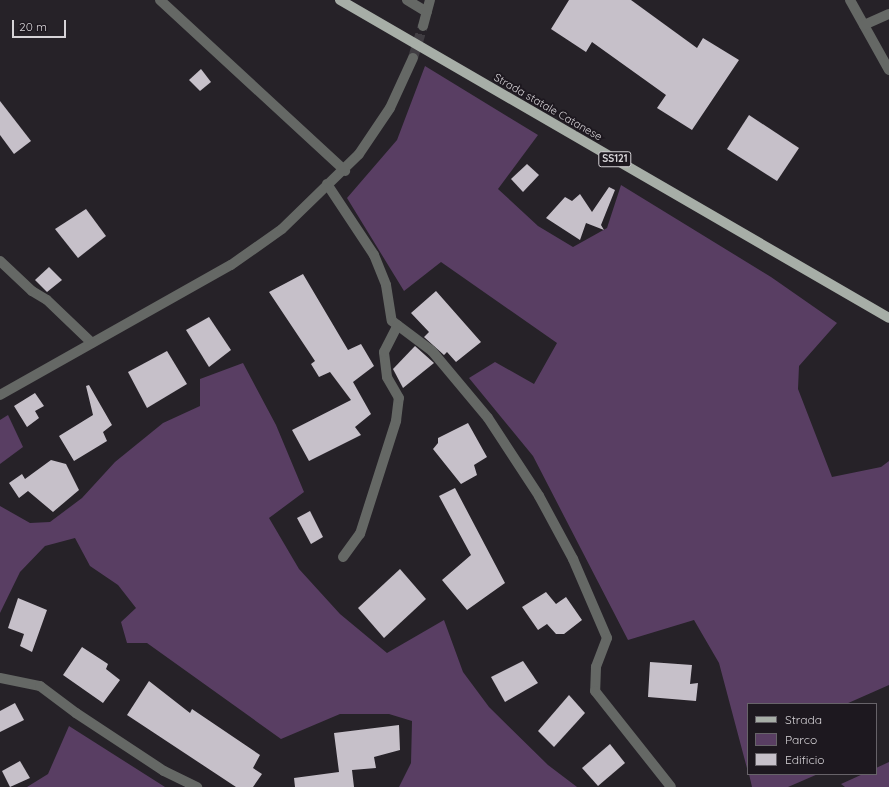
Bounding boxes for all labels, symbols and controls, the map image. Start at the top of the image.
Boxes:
scale bar [14,12,68,38]
text: 20 m [19,19,47,34]
street label: Strada statale Catanese [492,71,604,143]
road number: SS121 [598,151,632,167]
legend [747,703,877,775]
text: Strada [785,712,822,727]
text: Parco [785,732,817,747]
text: Edificio [785,752,825,767]

